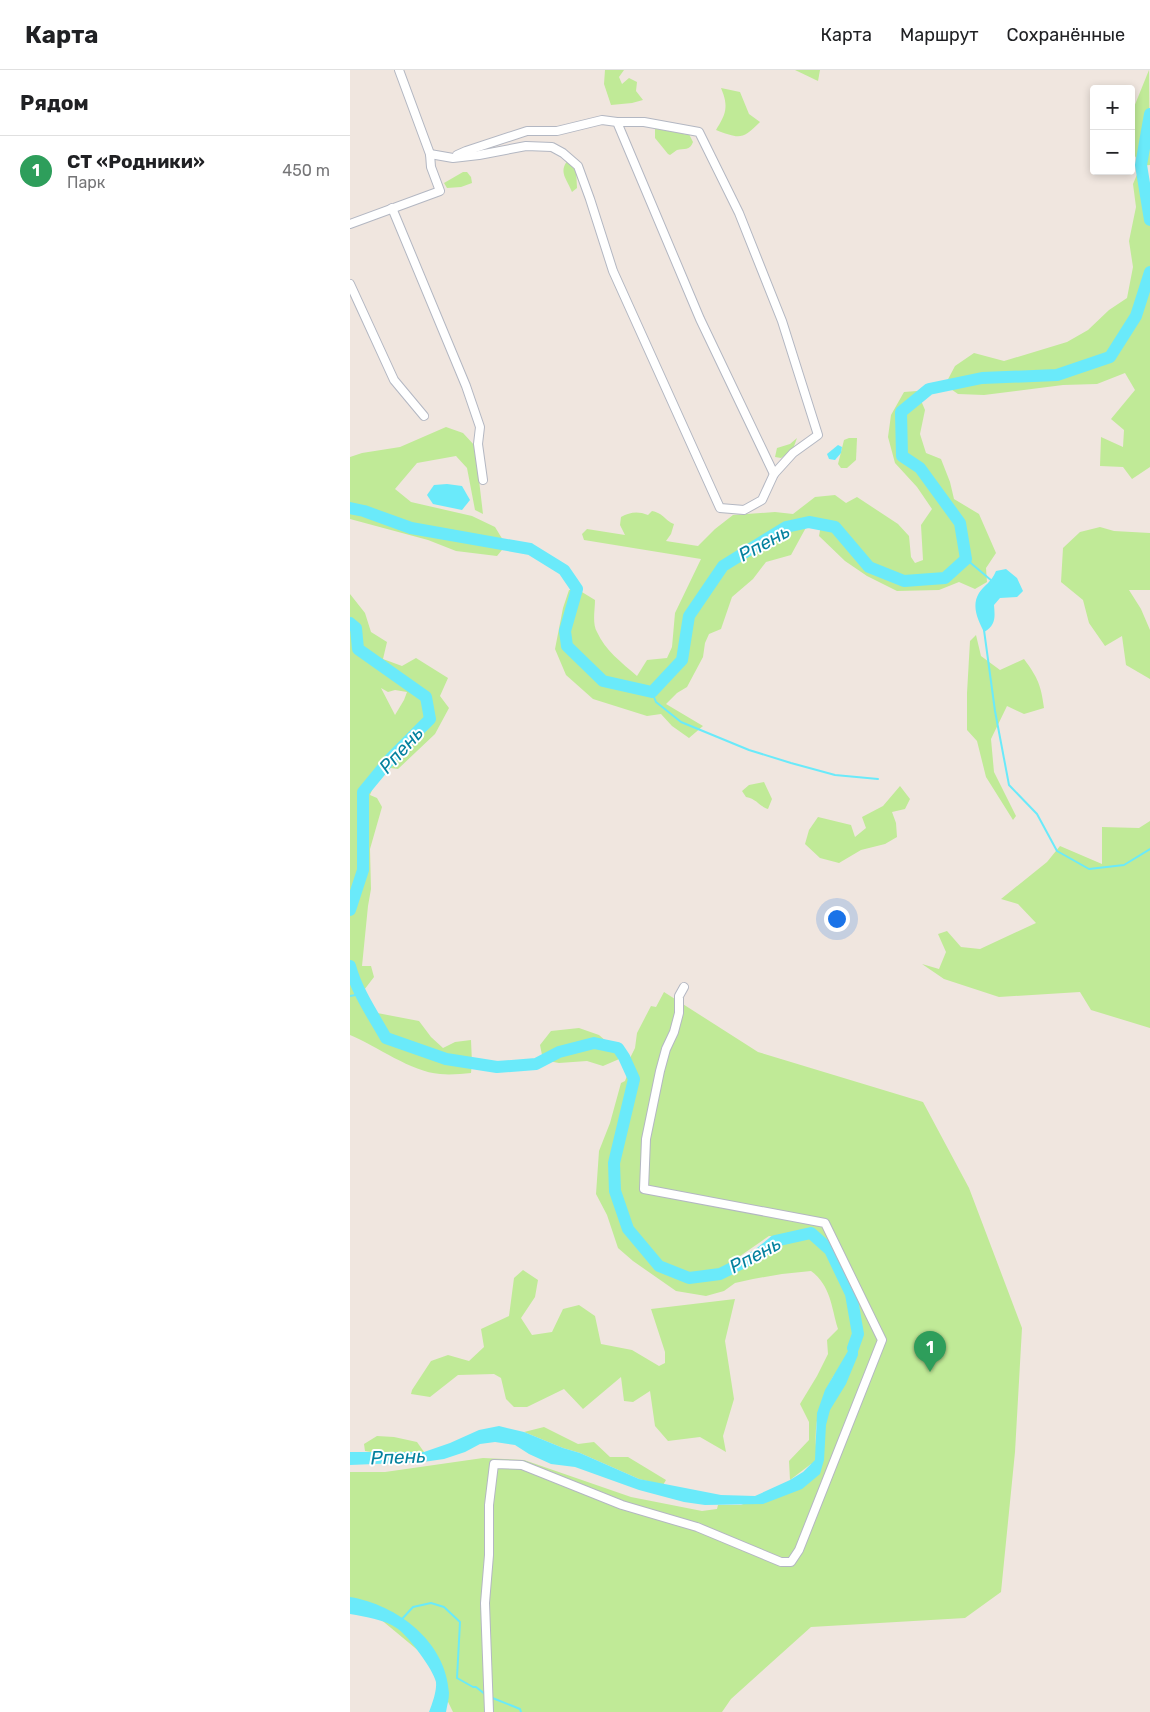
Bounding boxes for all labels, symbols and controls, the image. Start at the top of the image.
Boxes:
text: Карта [25,21,98,49]
text: Карта [821,24,872,46]
text: Маршрут [900,24,979,46]
text: Сохранённые [1007,24,1125,46]
map controls [1090,85,1135,175]
button: + [1090,85,1135,130]
text: Рядом [20,90,89,115]
button: − [1090,130,1135,175]
text: СТ «Родники» [67,150,205,173]
text: 1 [32,161,40,180]
text: 450 m [282,161,330,180]
text: Парк [67,173,105,192]
water label: Рпень [734,520,794,566]
water label: Рпень [374,722,428,778]
your location [824,906,850,932]
water label: Рпень [725,1232,785,1278]
pin: 1 [914,1331,946,1372]
water label: Рпень [370,1445,426,1469]

